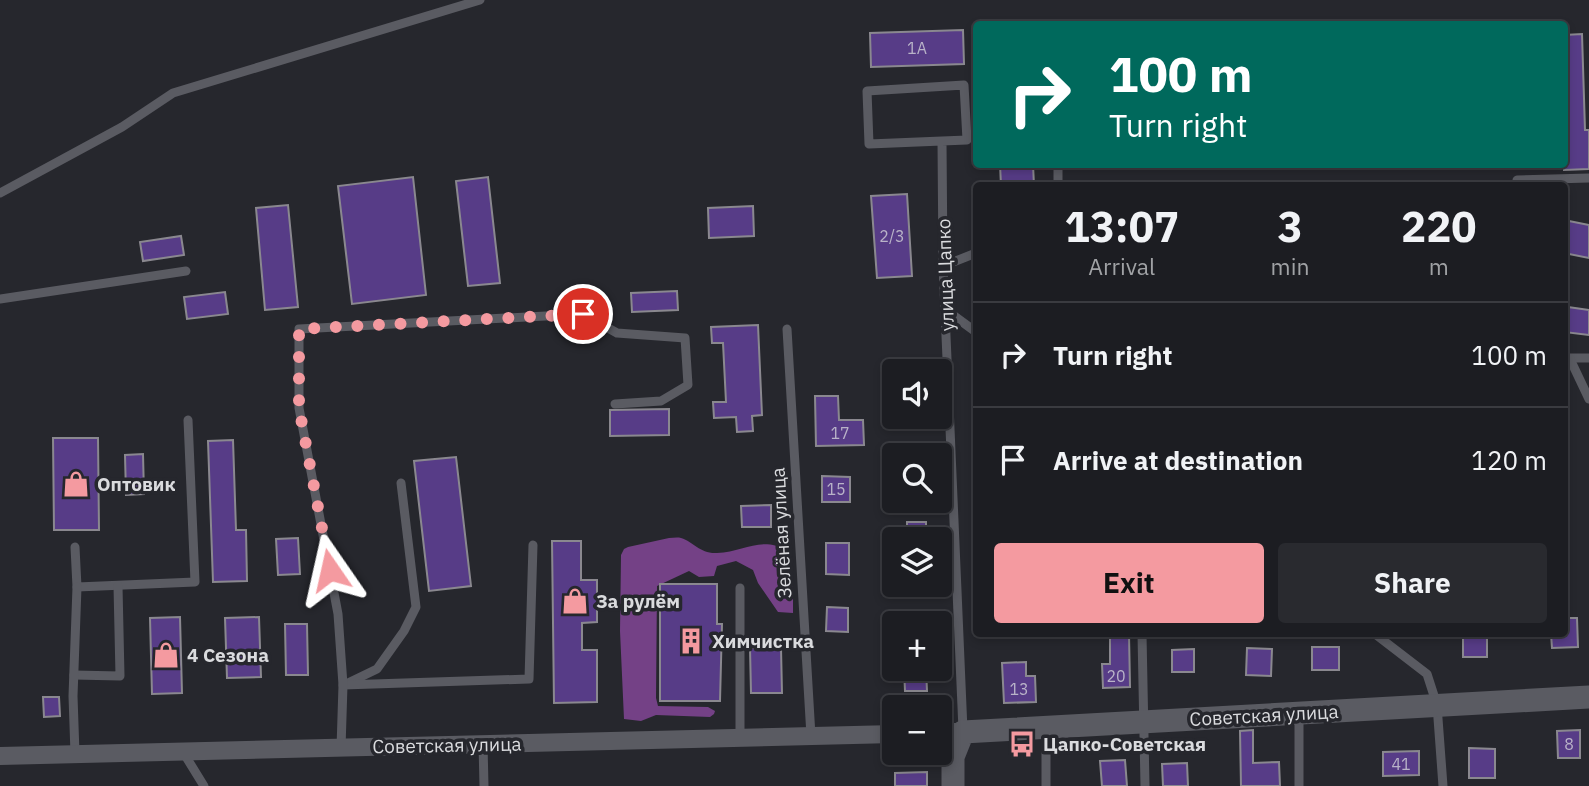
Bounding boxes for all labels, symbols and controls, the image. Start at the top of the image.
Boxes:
house number: 1А [907,38,927,58]
text: 100 m [1109,42,1253,105]
icon: right [994,49,1085,140]
text: Turn right [1109,104,1247,146]
text: 13:07 [1064,199,1179,254]
text: 3 [1277,199,1303,254]
text: 220 [1401,199,1477,254]
street label: улица Цапко [931,218,959,332]
house number: 2/3 [879,226,905,246]
text: Arrival [1088,251,1155,281]
text: min [1271,251,1309,281]
text: m [1429,251,1449,281]
pin [553,284,613,344]
icon: arrive [564,295,602,333]
icon: right [994,336,1032,374]
text: Turn right [1053,338,1172,372]
text: 100 m [1471,338,1547,372]
map controls [882,359,952,765]
button: sound [882,359,952,429]
house number: 17 [830,423,850,443]
icon: arrive [994,441,1032,479]
button: search [882,443,952,513]
text: Arrive at destination [1053,443,1303,477]
text: 120 m [1471,443,1547,477]
street label: Зелёная улица [766,467,796,599]
shop icon: Оптовик [61,469,91,499]
place label: Оптовик [97,472,176,496]
house number: 15 [826,479,846,499]
button: layers [882,527,952,597]
position arrow [293,533,367,607]
button: Exit [994,543,1264,623]
button: Share [1278,543,1547,623]
shop icon: За рулём [560,586,590,616]
place label: За рулём [596,589,680,613]
button: + [882,611,952,681]
building icon: Химчистка [676,626,706,656]
place label: Химчистка [712,629,814,653]
shop icon: 4 Сезона [151,640,181,670]
place label: 4 Сезона [187,643,269,667]
house number: 20 [1106,666,1126,686]
house number: 13 [1009,679,1029,699]
button: − [882,695,952,765]
street label: Советская улица [1189,699,1339,731]
bus stop icon: Цапко-Советская [1007,729,1037,759]
street label: Советская улица [372,732,522,758]
place label: Цапко-Советская [1043,732,1206,756]
house number: 8 [1564,734,1574,754]
house number: 41 [1391,754,1411,774]

